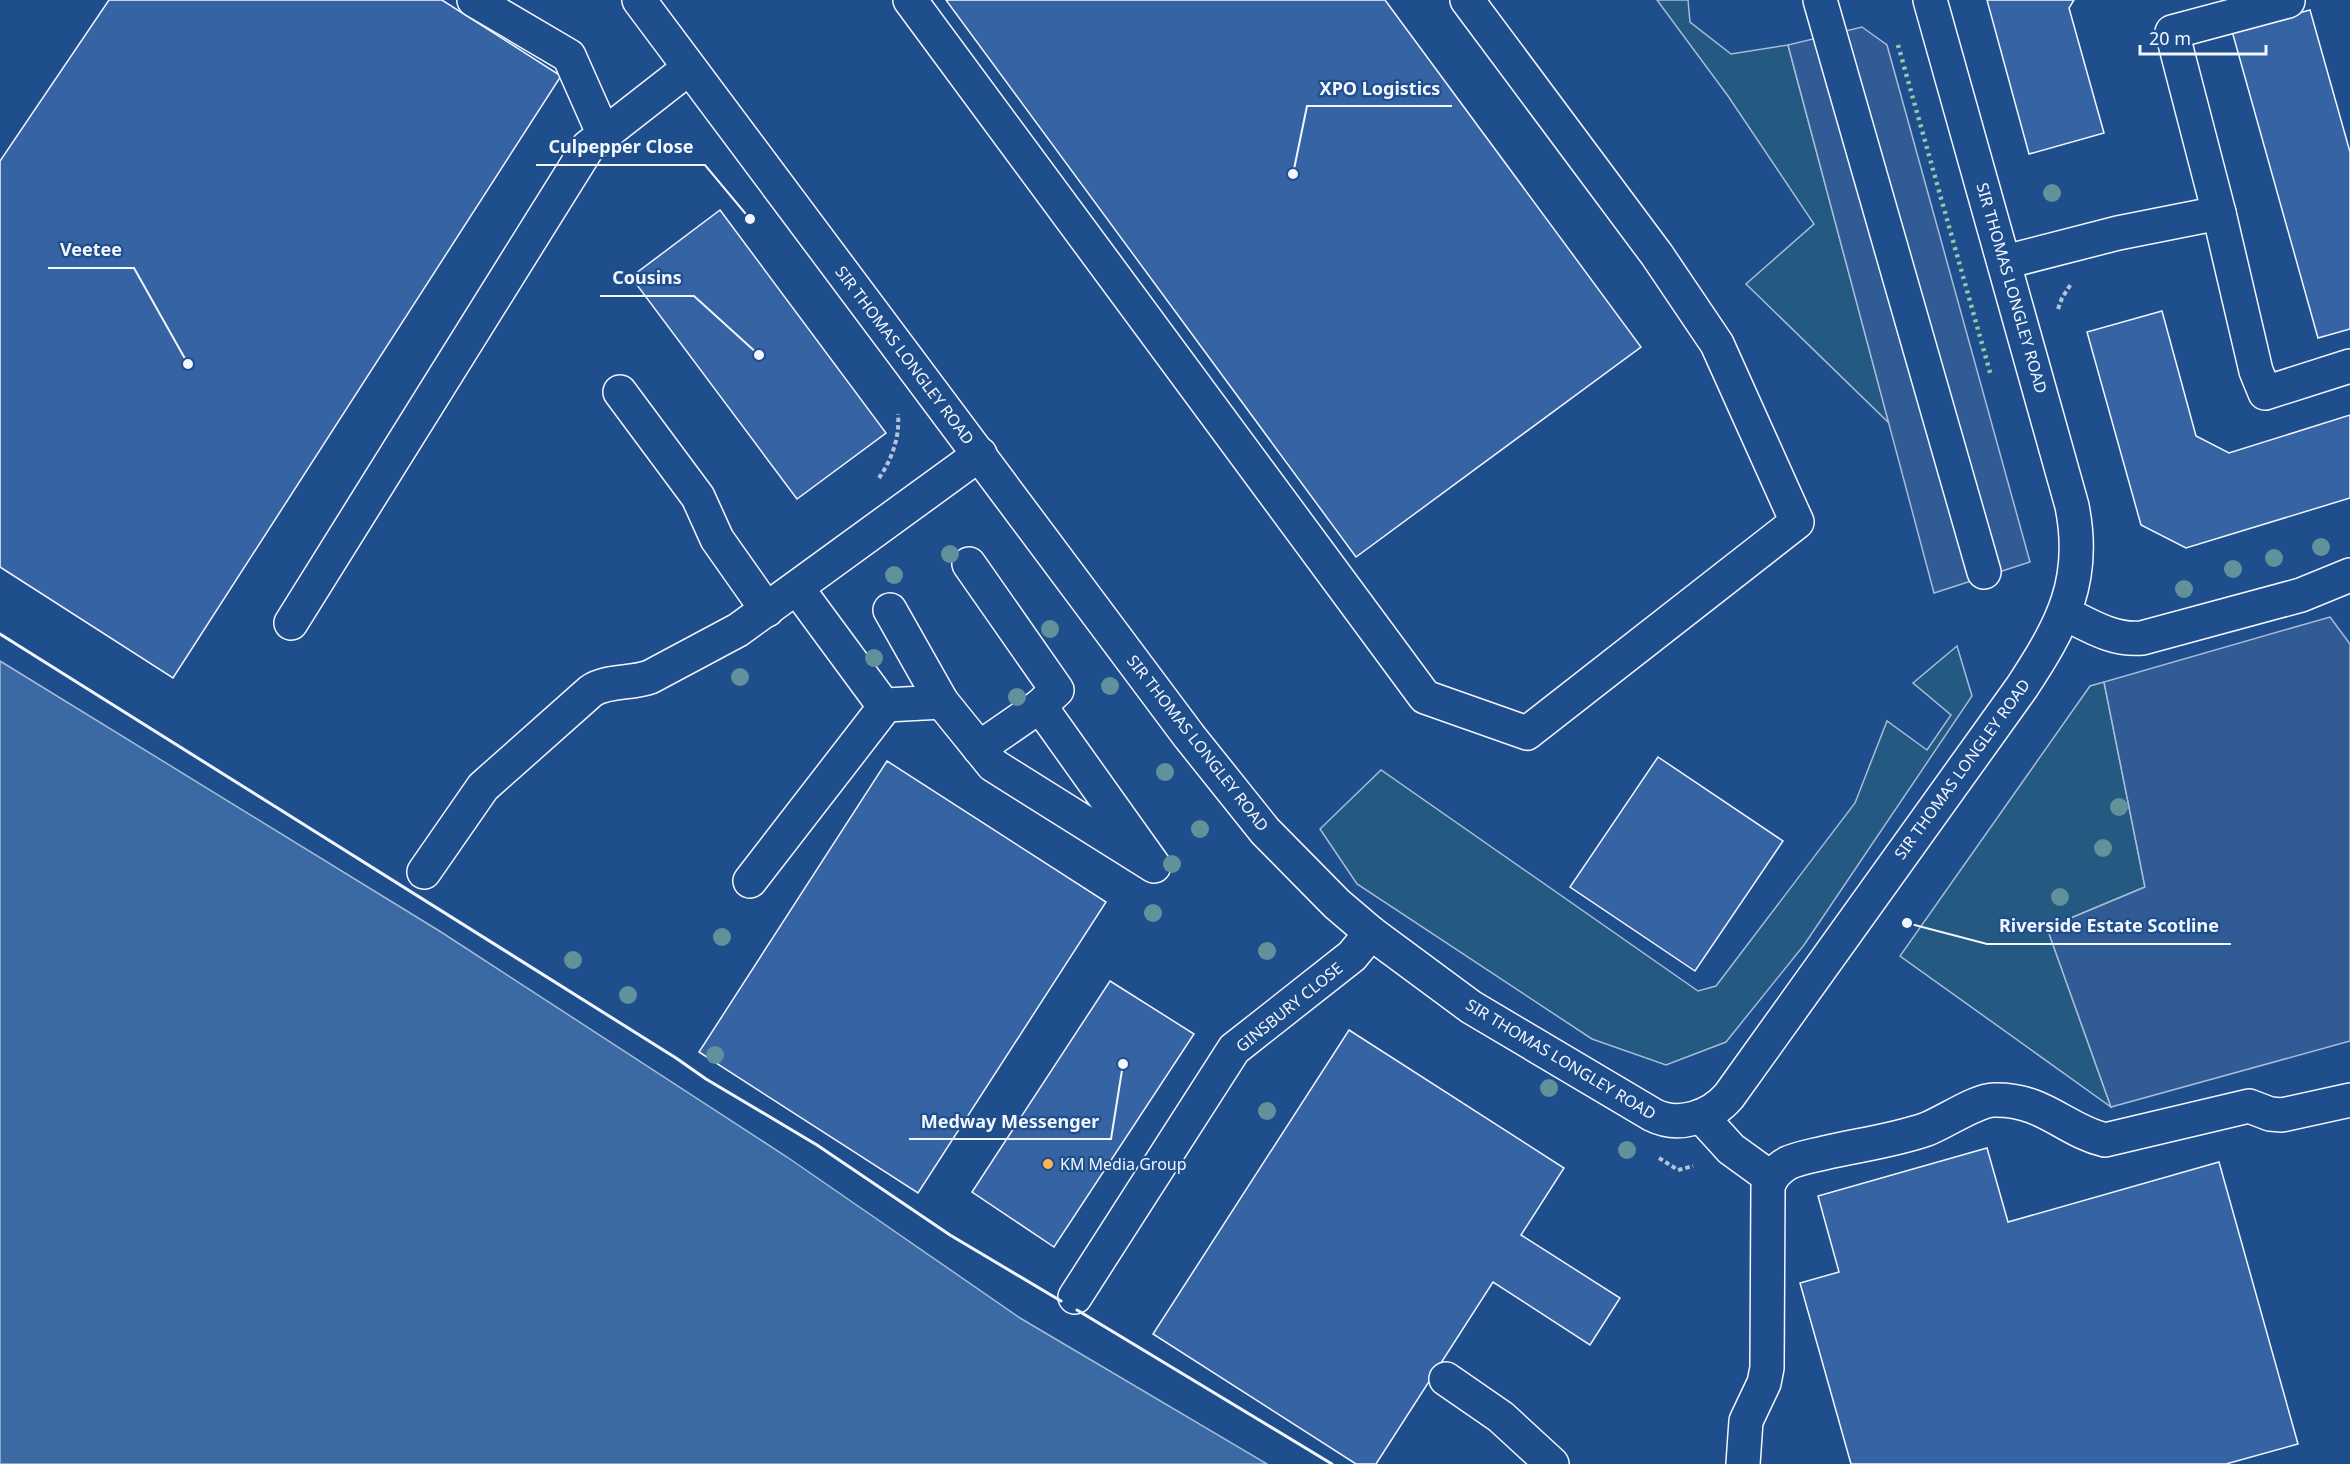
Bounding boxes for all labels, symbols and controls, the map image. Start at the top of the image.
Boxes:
scale bar [2140,18,2266,56]
text: 20 m [2149,26,2191,50]
callout: XPO Logistics [1307,70,1452,106]
text: XPO Logistics [1320,76,1440,100]
callout: Culpepper Close [536,129,705,165]
text: Culpepper Close [549,134,693,158]
street label: SIR THOMAS LONGLEY ROAD [1971,180,2053,396]
callout: Veetee [48,232,134,268]
text: Veetee [60,237,122,261]
callout: Cousins [600,260,694,296]
street label: SIR THOMAS LONGLEY ROAD [831,261,979,449]
text: Cousins [612,265,682,289]
street label: SIR THOMAS LONGLEY ROAD [1122,650,1274,836]
street label: SIR THOMAS LONGLEY ROAD [1889,674,2035,864]
callout: Riverside Estate Scotline [1987,908,2231,944]
text: Riverside Estate Scotline [1999,913,2219,937]
street label: GINSBURY CLOSE [1231,957,1347,1057]
street label: SIR THOMAS LONGLEY ROAD [1462,993,1660,1125]
callout: Medway Messenger [909,1103,1111,1139]
text: Medway Messenger [921,1109,1099,1133]
place label: KM Media Group [1060,1153,1187,1175]
marker: KM Media Group [1041,1157,1055,1171]

